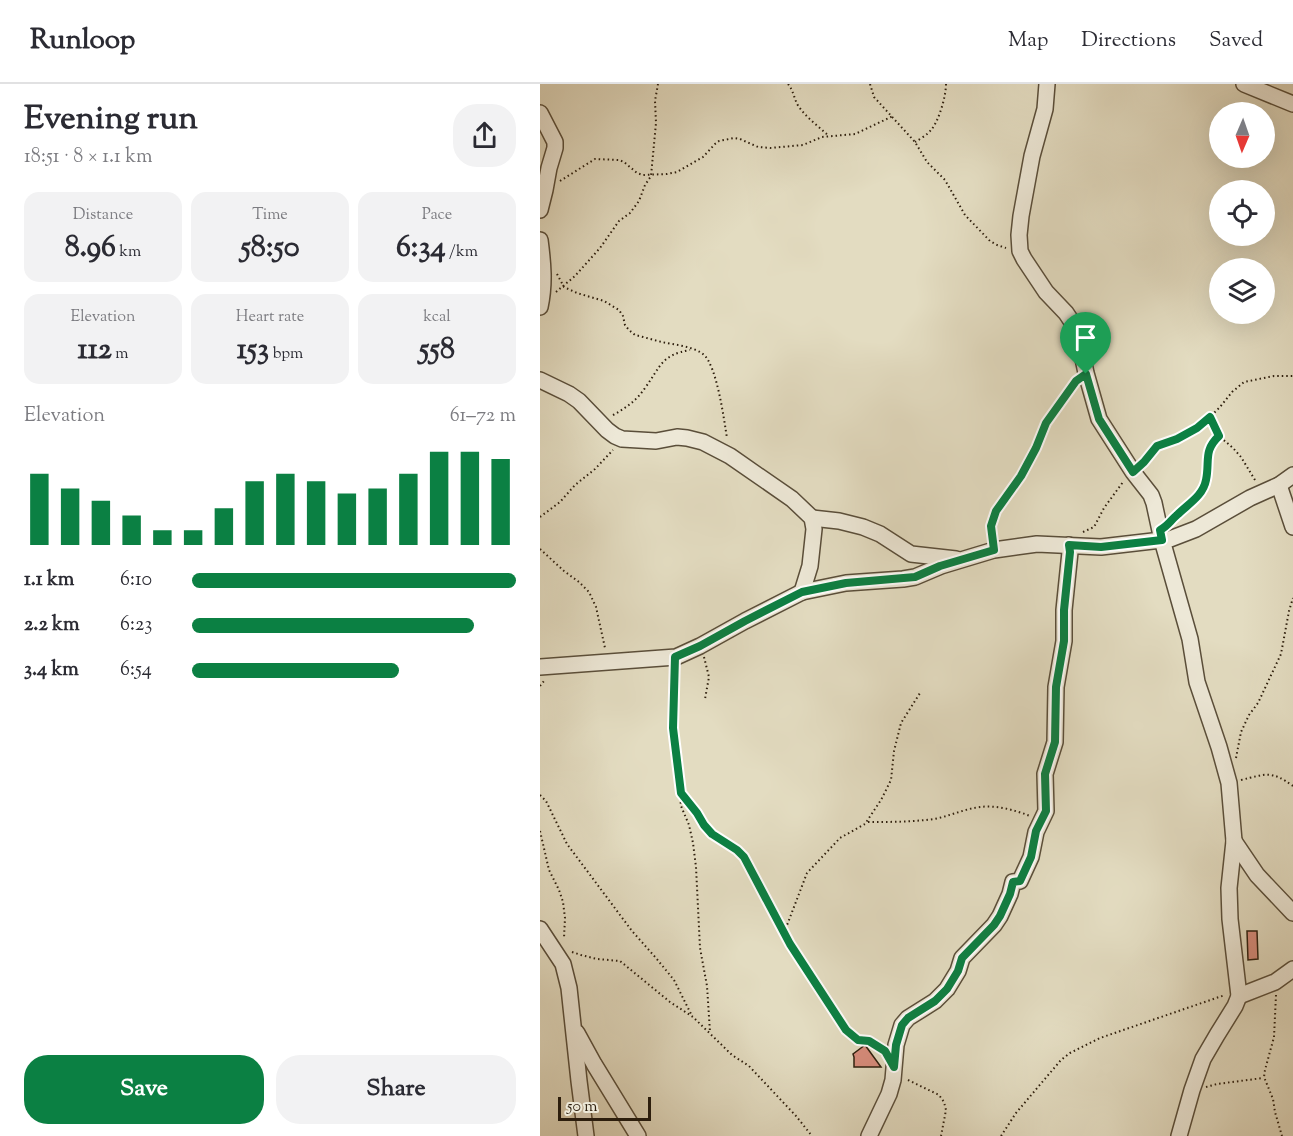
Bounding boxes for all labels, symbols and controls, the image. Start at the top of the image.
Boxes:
text: Runloop [30,21,135,61]
text: Map [1008,26,1048,56]
text: Directions [1081,26,1176,56]
text: Saved [1209,26,1263,56]
text: Evening run [24,96,198,144]
north arrow [1209,102,1275,168]
map controls [1209,102,1275,324]
button: share [453,104,516,167]
text: 18:51 · 8 × 1.1 km [24,143,153,172]
button: locate [1209,180,1275,246]
text: Distance [73,204,133,227]
text: Time [252,204,288,227]
text: Pace [422,204,452,227]
text: 8.96 [65,227,116,270]
text: 58:50 [240,227,300,270]
text: 6:34 [396,227,446,270]
text: km [116,241,141,264]
text: /km [446,241,478,264]
button: layers [1209,258,1275,324]
text: Elevation [71,306,135,329]
text: Heart rate [236,306,304,329]
text: kcal [423,306,451,329]
pin [1060,312,1111,374]
icon: arrive [1069,321,1102,354]
text: 112 [77,329,112,372]
text: 153 [237,329,269,372]
text: 558 [419,329,455,372]
text: m [112,343,129,366]
text: bpm [269,343,303,366]
text: Elevation [24,402,105,431]
text: 61–72 m [450,402,516,431]
text: 1.1 km [24,566,74,595]
text: 6:10 [120,566,152,595]
text: 2.2 km [24,611,79,640]
text: 6:23 [120,611,152,640]
text: 3.4 km [24,656,79,685]
text: 6:54 [120,656,152,685]
button: Save [24,1055,264,1124]
button: Share [276,1055,516,1124]
scale bar [558,1094,651,1122]
text: 50 m [567,1096,598,1119]

